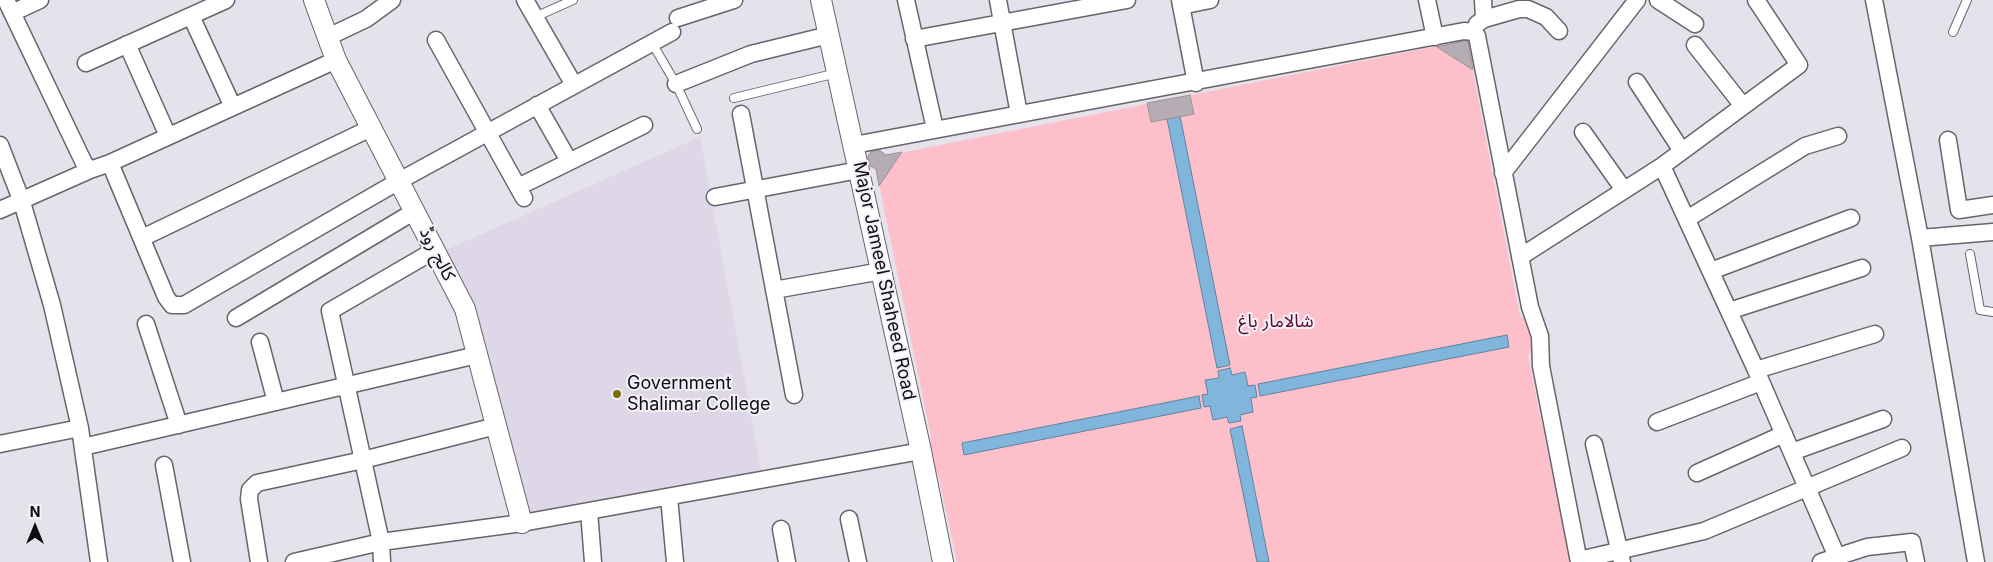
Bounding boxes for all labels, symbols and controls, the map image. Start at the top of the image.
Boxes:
street label: Major Jameel Shaheed Road [848,160,920,402]
street label: کالج روڈ [414,224,460,284]
park label: شالامار باغ [1238,311,1314,333]
place label: Government Shalimar College [627,373,770,416]
marker: Government Shalimar College [611,388,623,400]
north arrow [10,502,60,552]
text: N [30,503,40,520]

